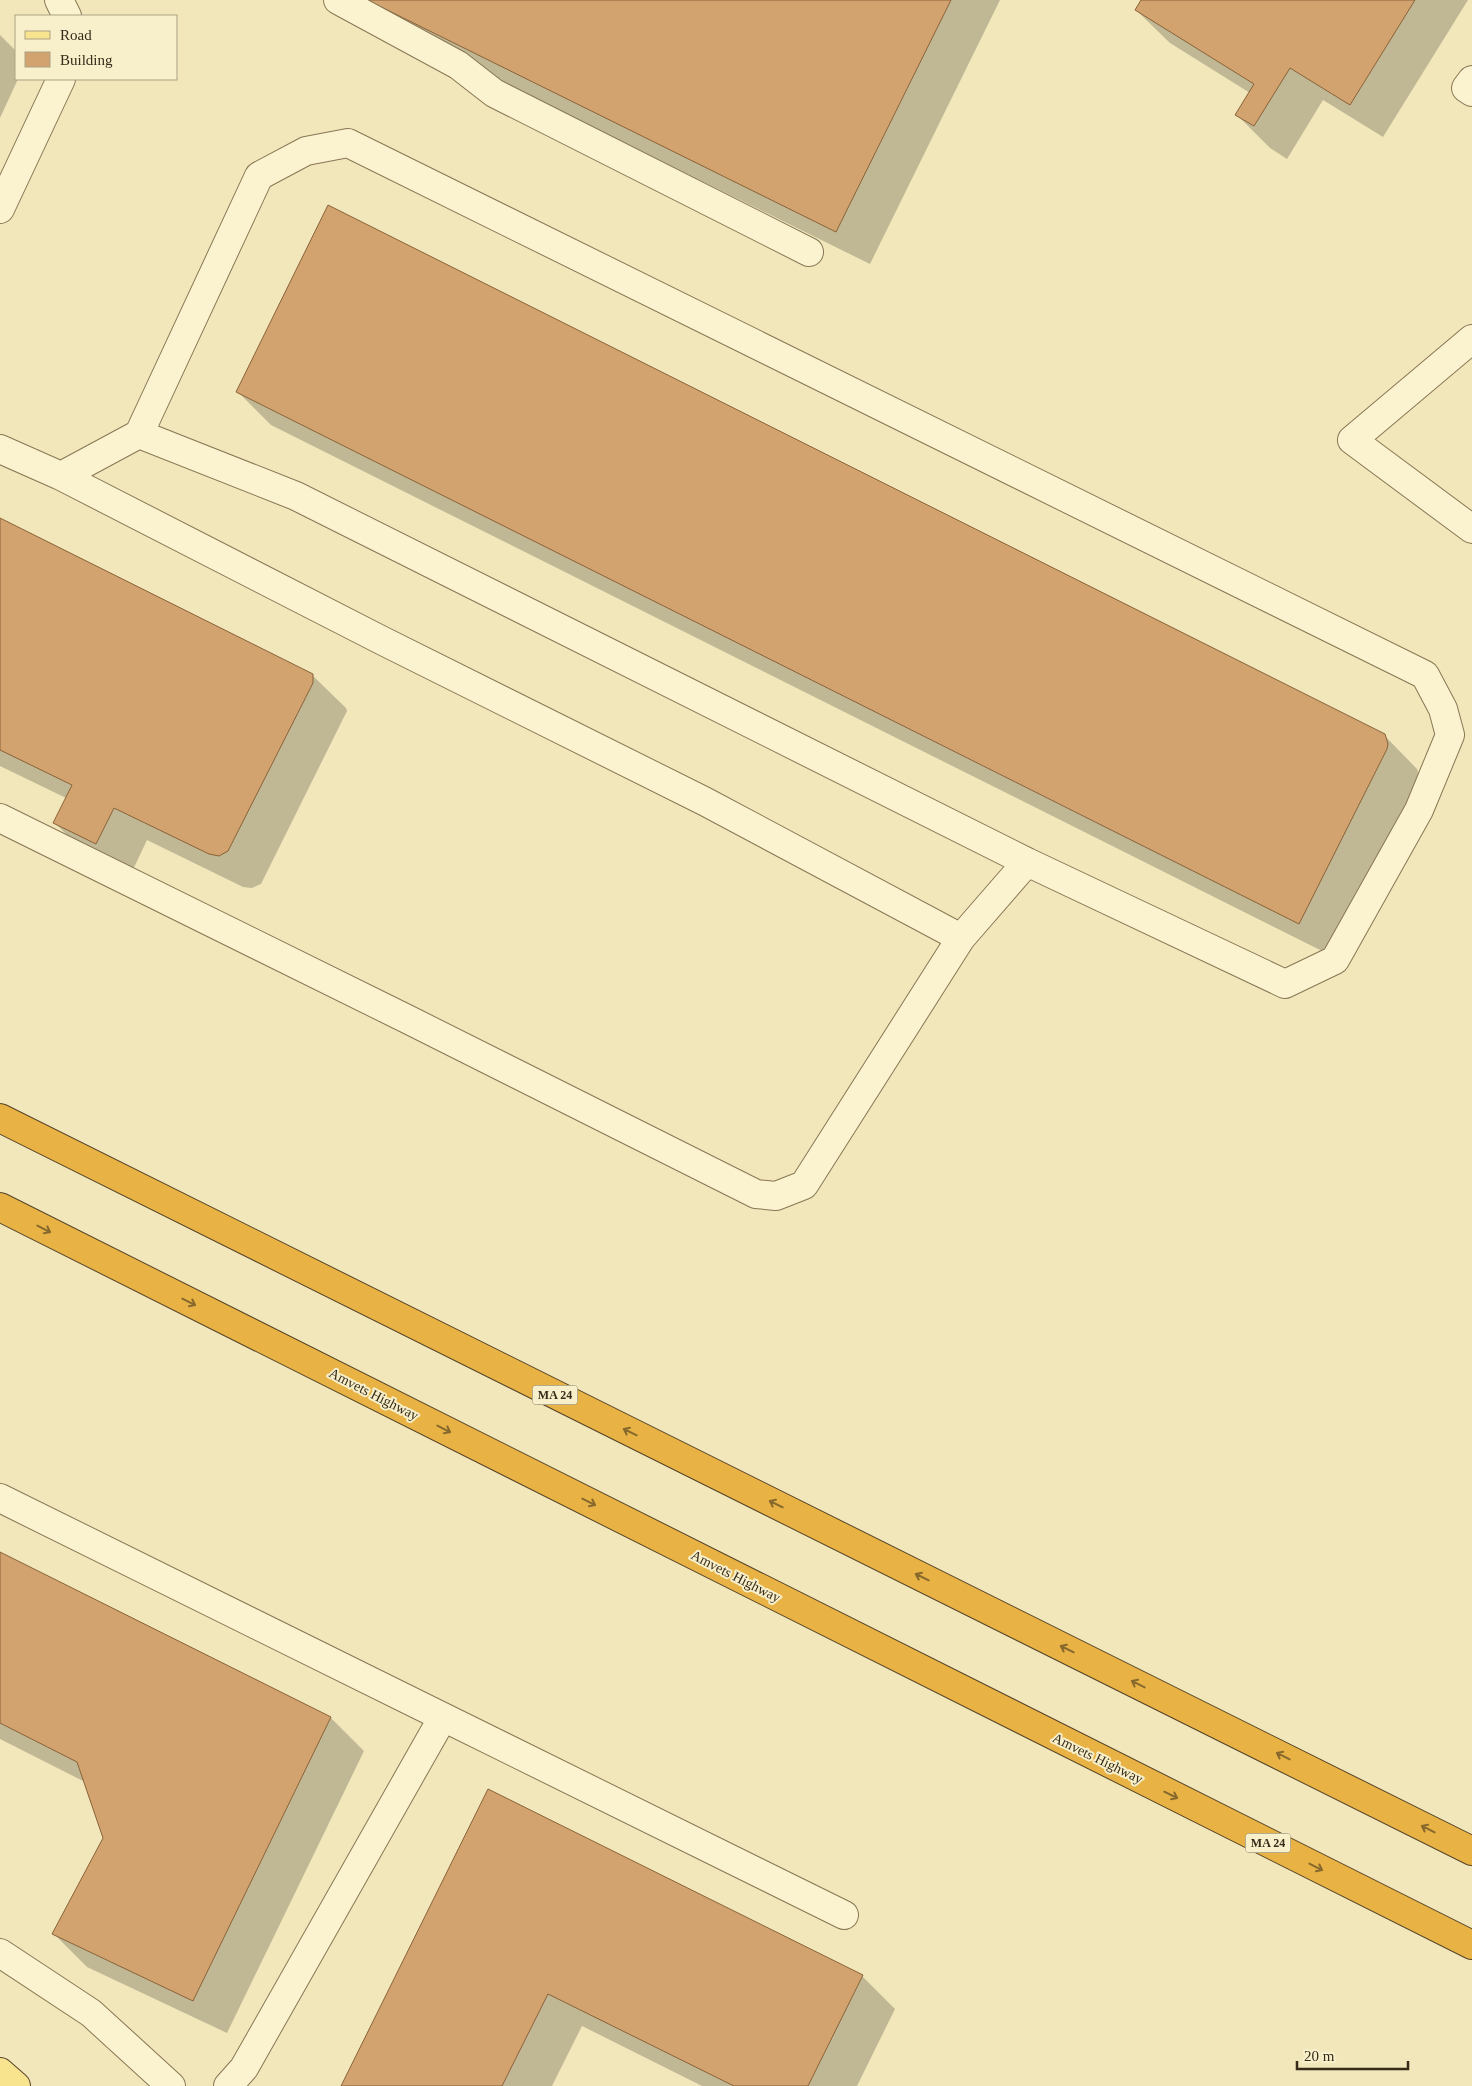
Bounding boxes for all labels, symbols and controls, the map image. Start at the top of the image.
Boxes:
legend [15,15,178,80]
text: Road [60,27,92,43]
text: Building [60,52,113,68]
one-way arrow [36,1224,51,1234]
one-way arrow [181,1297,196,1307]
street label: Amvets Highway [327,1365,421,1423]
road number: MA 24 [532,1386,578,1404]
one-way arrow [436,1425,451,1434]
one-way arrow [623,1427,638,1437]
one-way arrow [581,1498,596,1507]
one-way arrow [769,1499,784,1509]
street label: Amvets Highway [689,1547,783,1605]
one-way arrow [914,1571,929,1581]
one-way arrow [1060,1644,1075,1653]
one-way arrow [1130,1679,1145,1689]
street label: Amvets Highway [1050,1730,1145,1787]
one-way arrow [1276,1751,1291,1760]
one-way arrow [1163,1790,1178,1800]
one-way arrow [1421,1824,1436,1834]
road number: MA 24 [1246,1834,1290,1852]
one-way arrow [1308,1863,1323,1872]
scale bar [1297,2038,1408,2070]
text: 20 m [1304,2048,1335,2064]

